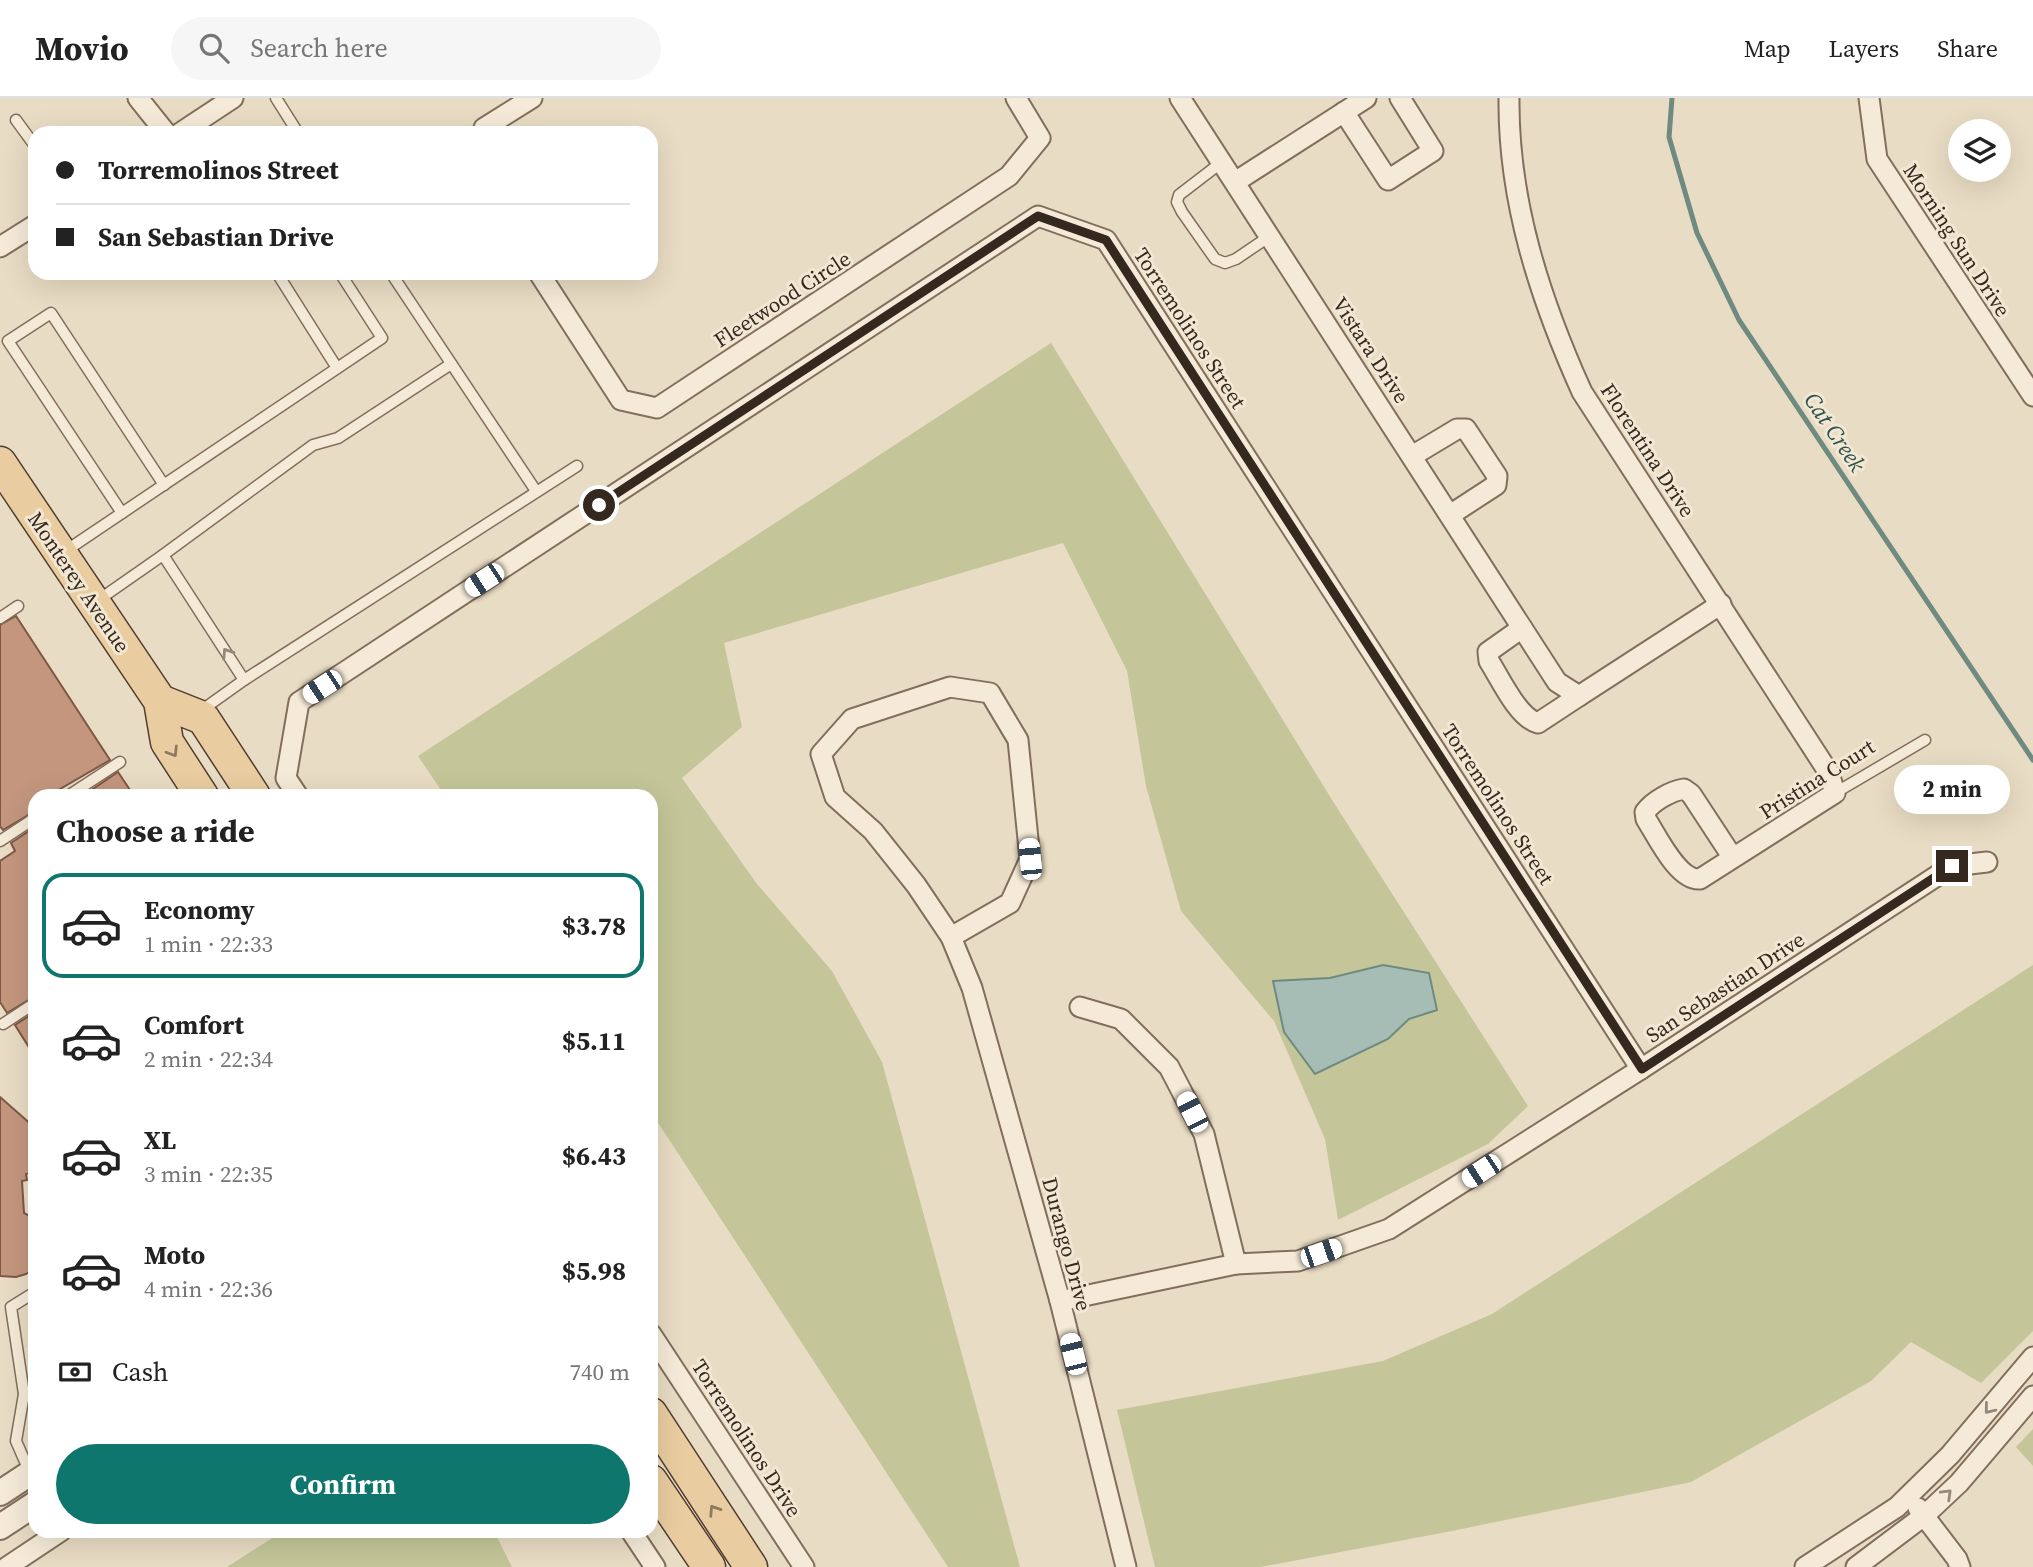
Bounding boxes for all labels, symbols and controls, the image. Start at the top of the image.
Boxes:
search box [171,17,661,80]
text: Movio [35,26,129,71]
icon: search [195,29,233,67]
text: Search here [251,30,388,66]
text: Map [1744,32,1791,65]
text: Layers [1829,32,1899,65]
text: Share [1937,32,1998,65]
map controls [1948,119,2011,182]
button: layers [1948,119,2011,182]
text: Torremolinos Street [98,152,339,188]
street label: Morning Sun Drive [1897,158,2017,322]
text: San Sebastian Drive [98,219,334,255]
street label: Torremolinos Street [1127,242,1253,414]
street label: Fleetwood Circle [708,244,856,354]
street label: Vistara Drive [1326,291,1416,409]
street label: Florentina Drive [1594,378,1702,522]
water label: Cat Creek [1797,386,1874,478]
route start [583,489,615,521]
street label: Monterey Avenue [21,506,137,658]
car [461,560,508,600]
one-way arrow [222,647,235,660]
car [299,667,346,707]
street label: Torremolinos Street [1435,718,1561,890]
street label: Pristina Court [1754,732,1880,826]
one-way arrow [164,744,177,757]
callout: 2 min [1894,764,2010,814]
text: 2 min [1922,773,1982,805]
text: Choose a ride [56,809,255,853]
car [1018,837,1043,881]
route end [1936,850,1968,882]
text: Economy [144,892,255,928]
icon: car [60,894,123,957]
text: $3.78 [562,908,626,944]
street label: San Sebastian Drive [1640,925,1810,1049]
text: 1 min · 22:33 [144,928,273,960]
text: Comfort [144,1007,244,1043]
icon: car [60,1009,123,1072]
text: $5.11 [562,1023,626,1059]
text: 2 min · 22:34 [144,1043,273,1075]
car [1174,1089,1211,1135]
text: XL [144,1122,176,1158]
icon: car [60,1124,123,1187]
text: $6.43 [562,1138,626,1174]
car [1458,1151,1505,1191]
text: 3 min · 22:35 [144,1158,273,1190]
street label: Durango Drive [1035,1174,1099,1314]
car [1298,1236,1345,1270]
text: Moto [144,1237,205,1273]
icon: car [60,1239,123,1302]
text: $5.98 [562,1253,626,1289]
text: 4 min · 22:36 [144,1273,273,1305]
car [1058,1331,1089,1377]
icon: cash [56,1353,94,1391]
text: Cash [112,1354,168,1390]
street label: Torremolinos Drive [685,1354,809,1522]
text: 740 m [569,1356,630,1388]
one-way arrow [1985,1401,1997,1414]
button: Confirm [56,1444,630,1524]
one-way arrow [1939,1489,1952,1502]
one-way arrow [709,1505,722,1518]

